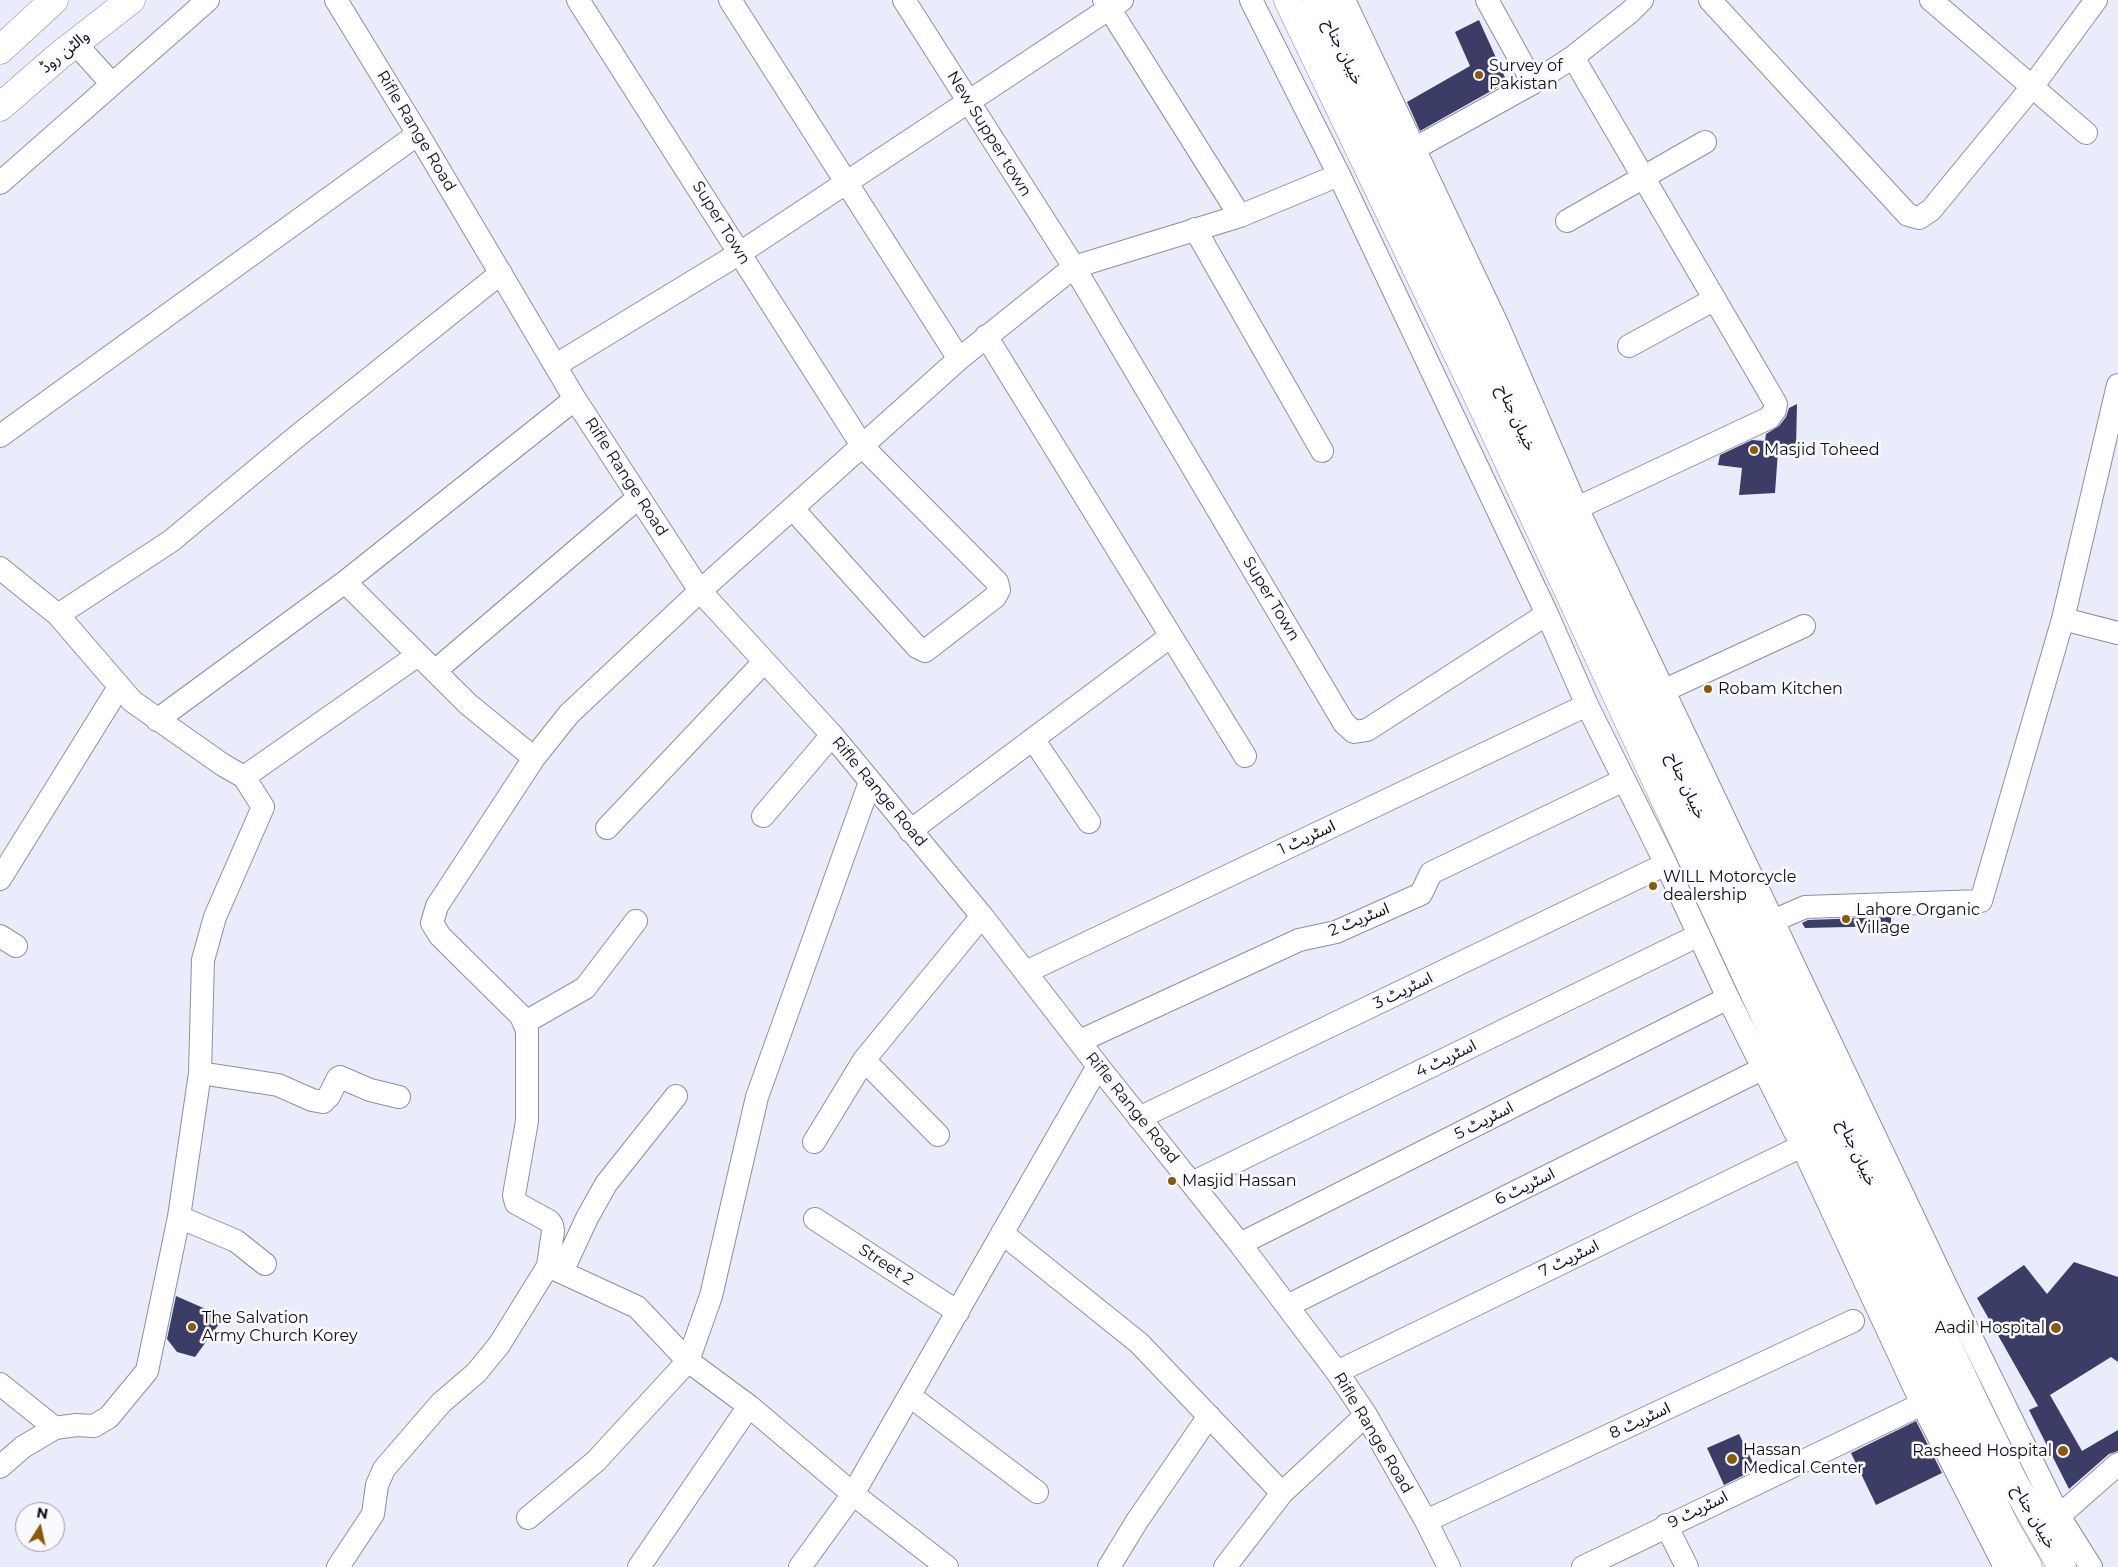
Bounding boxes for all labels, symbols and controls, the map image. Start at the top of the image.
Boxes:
street label: خیبان جناح [1319,16,1367,88]
street label: والٹن روڈ [37,26,93,78]
place label: Survey of Pakistan [1489,56,1563,94]
street label: Rifle Range Road [372,67,460,195]
street label: New Supper town [943,68,1035,200]
marker: Survey of Pakistan [1473,69,1485,81]
street label: Super Town [688,178,754,268]
street label: خیبان جناح [1492,382,1540,454]
street label: Rifle Range Road [580,414,672,540]
place label: Masjid Toheed [1764,440,1880,460]
marker: Masjid Toheed [1748,444,1760,456]
street label: Super Town [1238,553,1304,645]
place label: Robam Kitchen [1718,679,1843,699]
marker: Robam Kitchen [1702,683,1714,695]
street label: Rifle Range Road [827,733,931,851]
street label: خیبان جناح [1662,750,1710,822]
street label: اسٹریٹ 1 [1276,817,1338,859]
place label: WILL Motorcycle dealership [1663,867,1796,905]
marker: WILL Motorcycle dealership [1647,880,1659,892]
street label: اسٹریٹ 2 [1326,899,1392,941]
place label: Lahore Organic Village [1856,900,1980,938]
marker: Lahore Organic Village [1840,913,1852,925]
street label: اسٹریٹ 3 [1370,968,1436,1014]
street label: اسٹریٹ 4 [1412,1036,1480,1082]
street label: Rifle Range Road [1081,1048,1183,1168]
street label: اسٹریٹ 5 [1451,1098,1517,1144]
street label: خیبان جناح [1833,1117,1881,1189]
street label: اسٹریٹ 6 [1492,1164,1558,1210]
place label: Masjid Hassan [1182,1171,1297,1191]
marker: Masjid Hassan [1166,1175,1178,1187]
street label: اسٹریٹ 7 [1536,1236,1602,1282]
street label: Street 2 [855,1240,917,1290]
place label: The Salvation Army Church Korey [202,1308,358,1346]
place label: Aadil Hospital [1935,1318,2045,1338]
marker: The Salvation Army Church Korey [186,1321,198,1333]
marker: Aadil Hospital [2049,1321,2063,1335]
street label: Rifle Range Road [1329,1369,1417,1497]
street label: اسٹریٹ 8 [1607,1399,1673,1443]
place label: Hassan Medical Center [1743,1440,1864,1478]
place label: Rasheed Hospital [1912,1441,2052,1461]
marker: Rasheed Hospital [2056,1444,2070,1458]
marker: Hassan Medical Center [1725,1452,1739,1466]
street label: خیبان جناح [2008,1482,2060,1552]
street label: اسٹریٹ 9 [1665,1487,1731,1533]
north arrow [15,1502,65,1552]
text: N [35,1503,50,1523]

